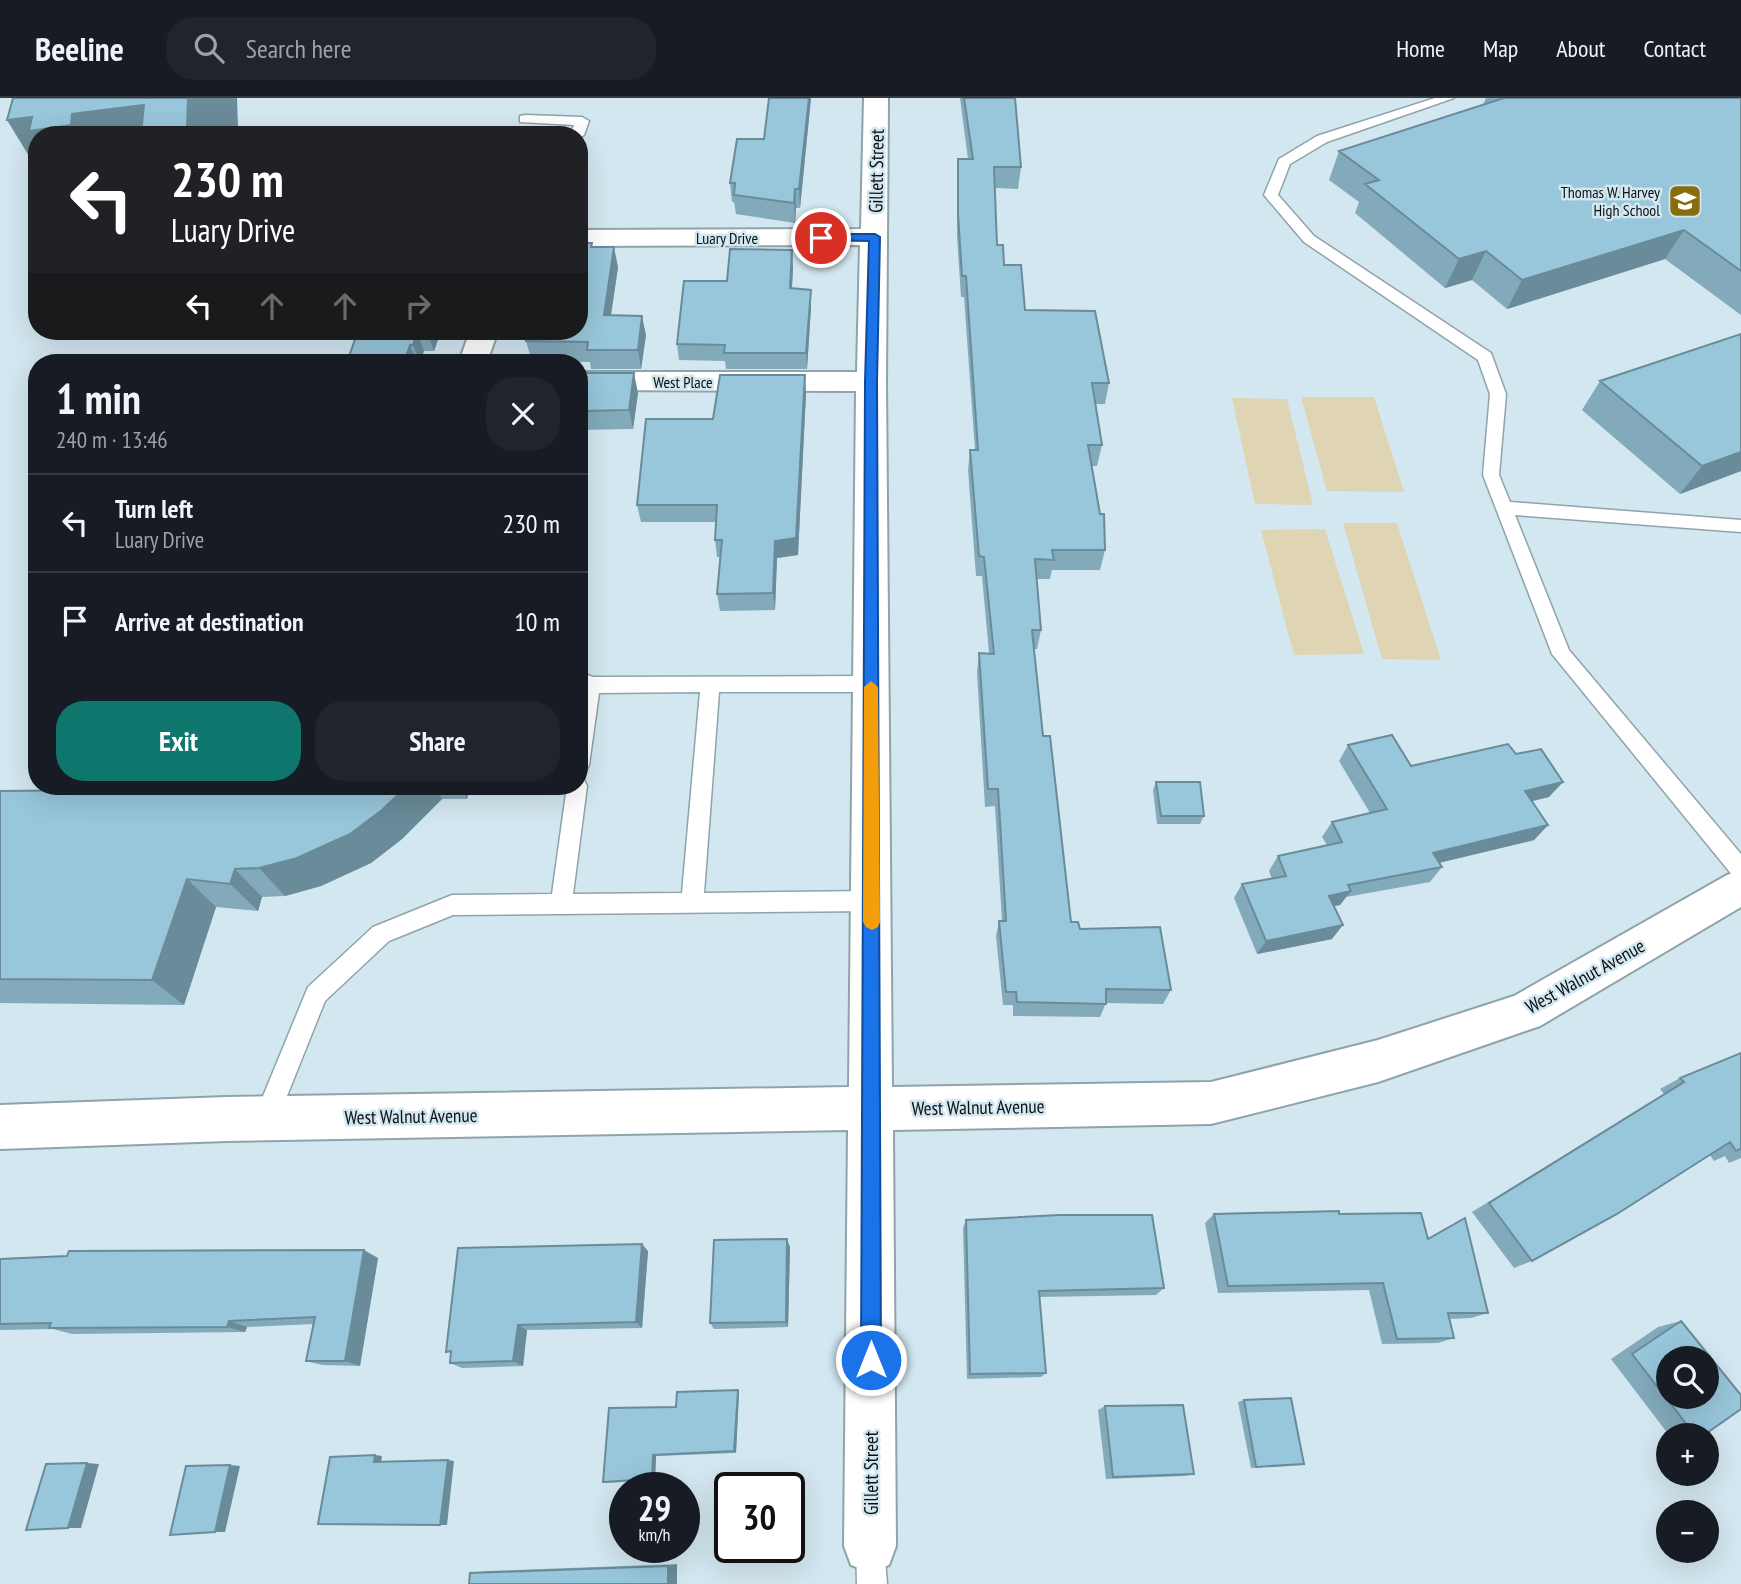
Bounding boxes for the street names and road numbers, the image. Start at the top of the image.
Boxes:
street label: Gillett Street [863,128,889,213]
street label: Luary Drive [696,228,758,248]
street label: West Place [653,372,713,392]
street label: West Walnut Avenue [1521,933,1649,1019]
street label: West Walnut Avenue [911,1094,1045,1120]
street label: West Walnut Avenue [344,1103,478,1129]
street label: Gillett Street [859,1430,883,1515]

